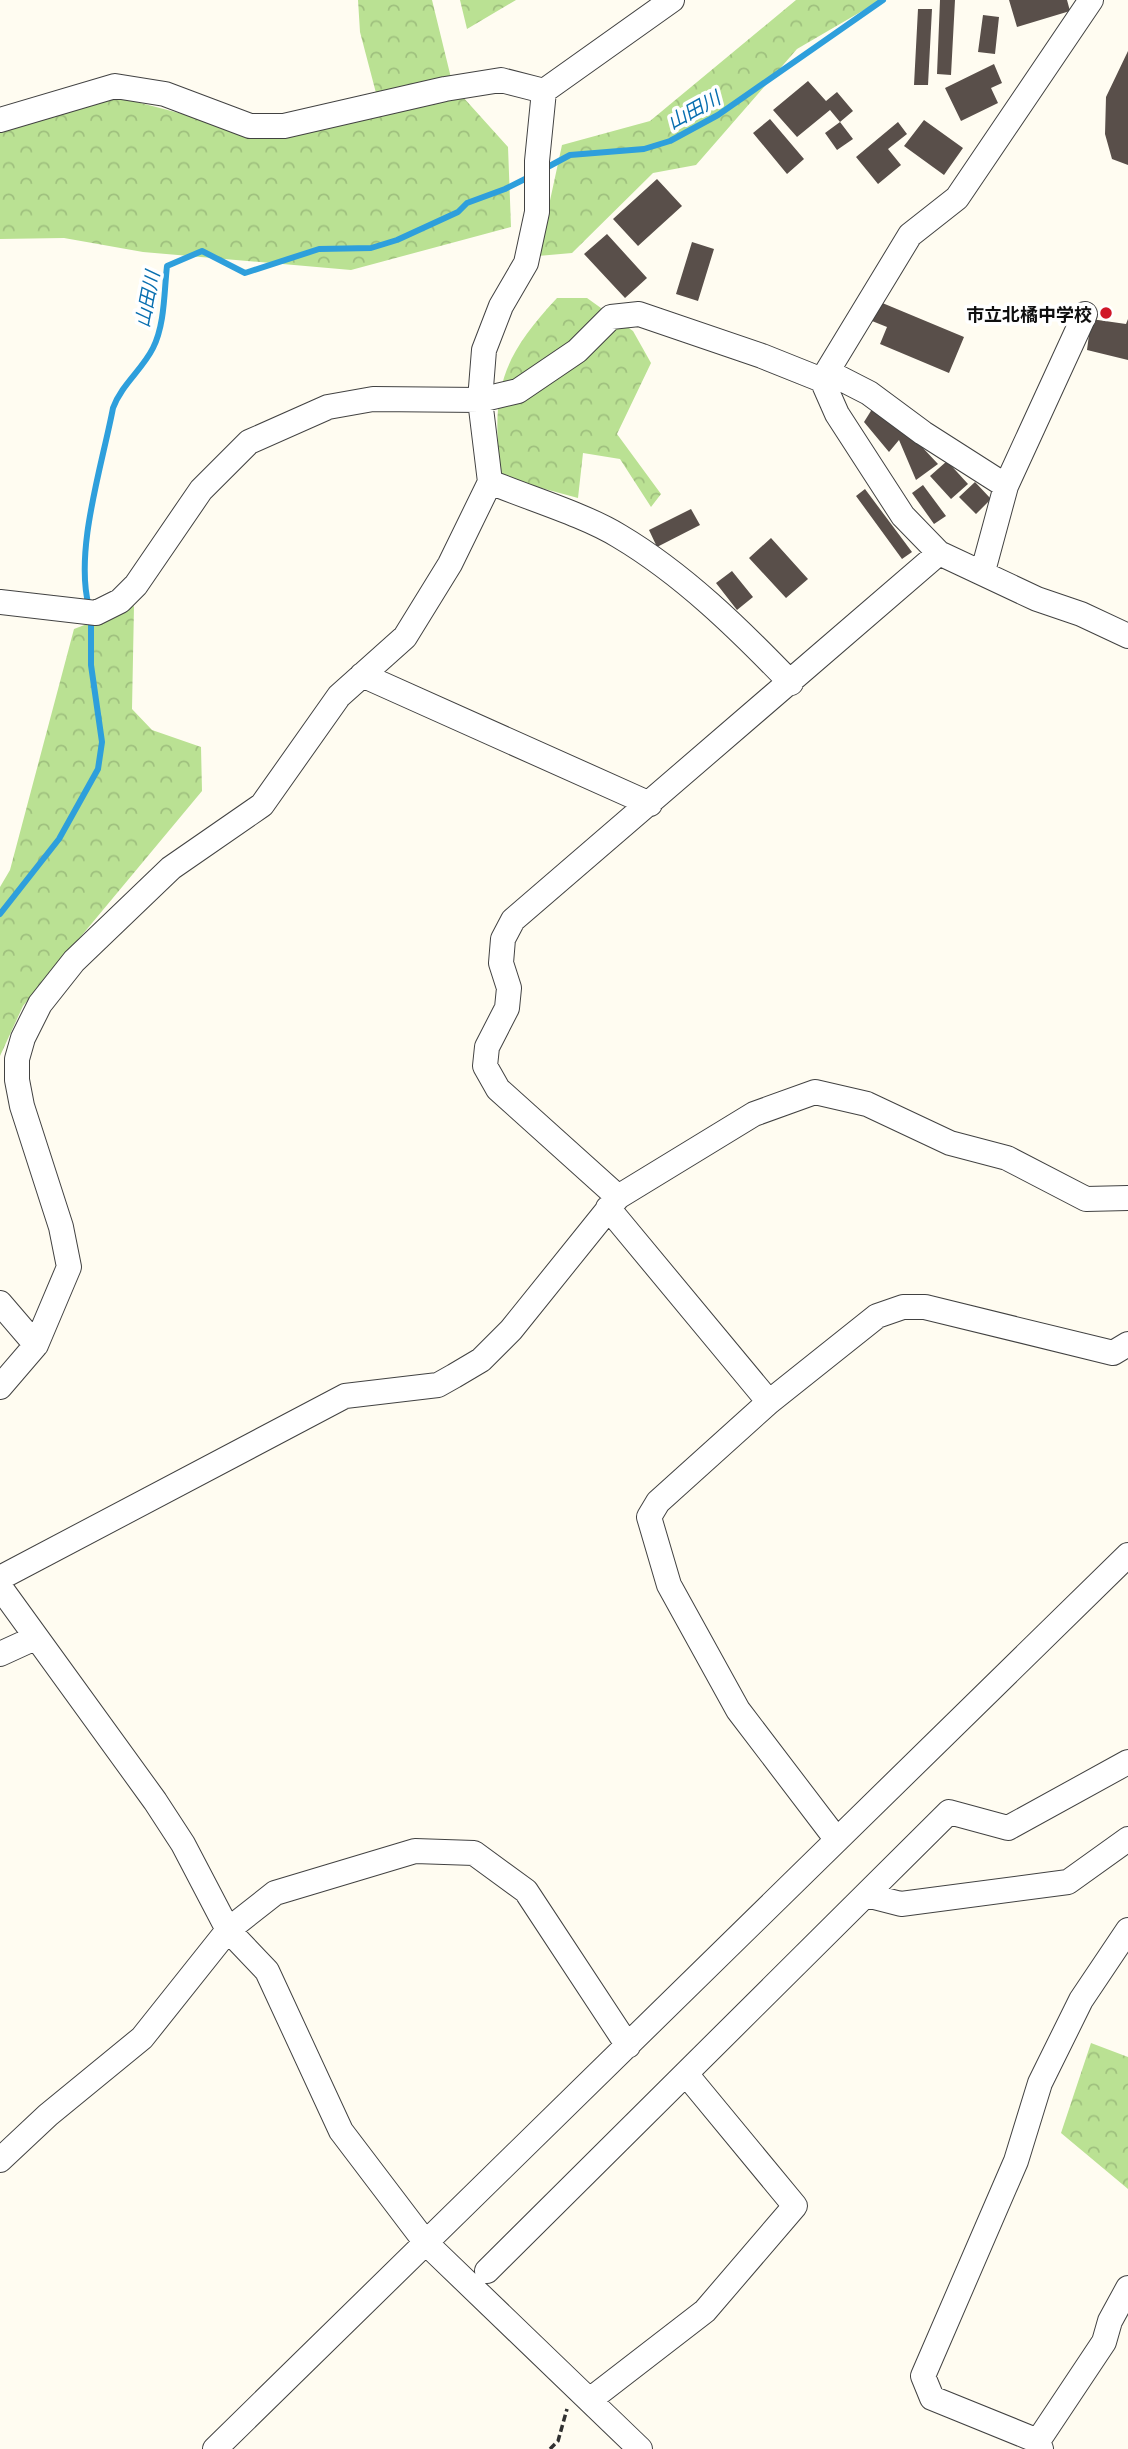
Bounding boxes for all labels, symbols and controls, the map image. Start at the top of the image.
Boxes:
water label: 山田川 [661,82,726,135]
water label: 山田川 [127,266,166,330]
place label: 市立北橘中学校 [966,300,1092,327]
marker: 市立北橘中学校 [1098,305,1114,321]

